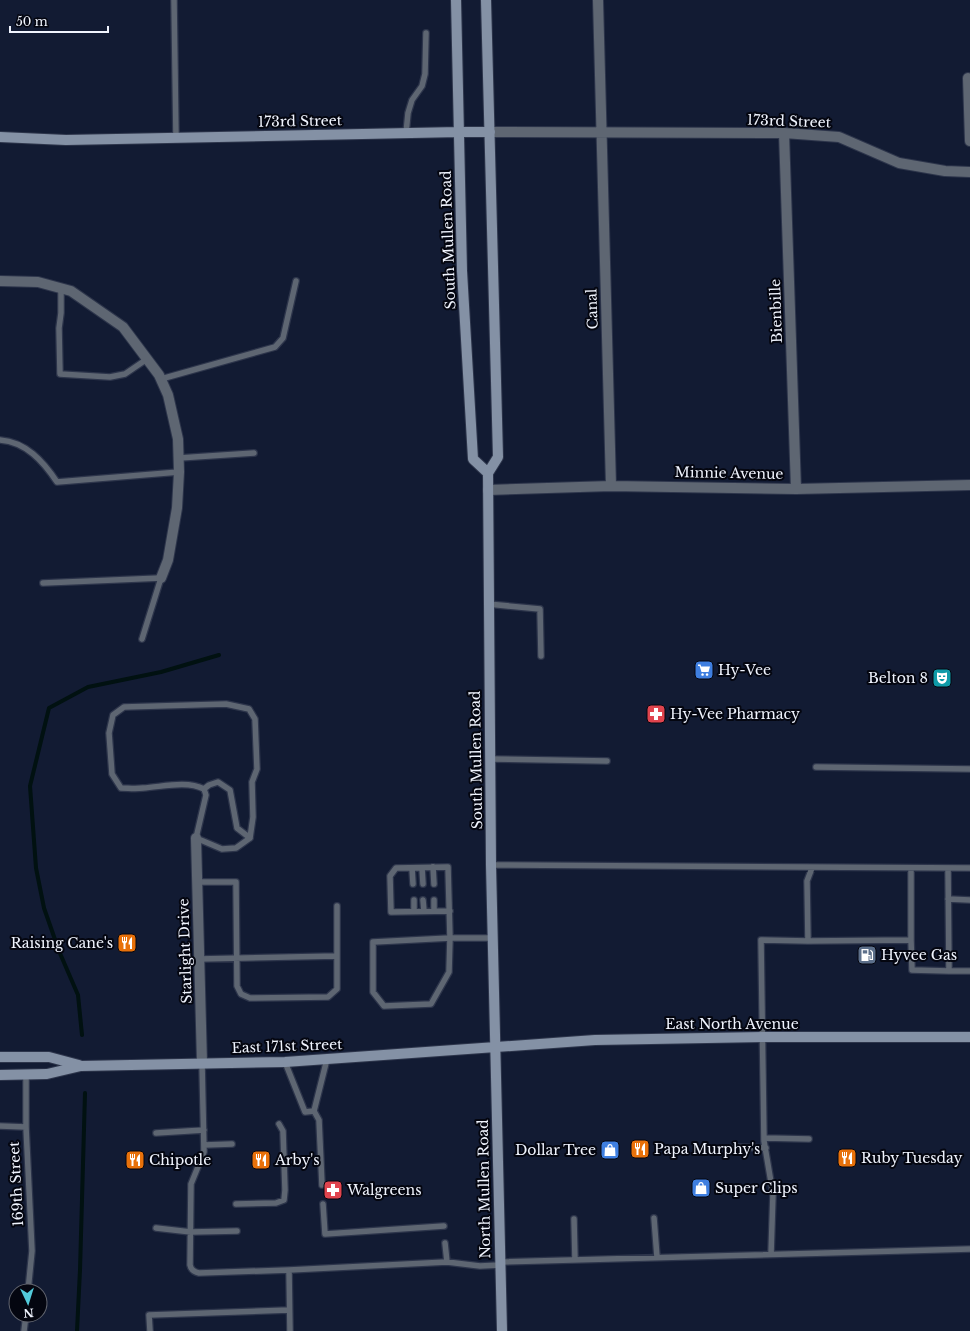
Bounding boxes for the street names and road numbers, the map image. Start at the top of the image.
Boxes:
street label: 173rd Street [258,111,343,131]
street label: 173rd Street [747,111,832,131]
street label: South Mullen Road [437,170,459,310]
street label: Bienbille [766,279,786,343]
street label: Canal [582,288,602,330]
street label: Minnie Avenue [674,463,784,483]
street label: South Mullen Road [466,690,486,830]
street label: Starlight Drive [174,898,196,1004]
street label: East North Avenue [665,1015,799,1033]
street label: East 171st Street [231,1035,343,1057]
street label: North Mullen Road [474,1119,494,1259]
street label: 169th Street [5,1140,27,1227]

